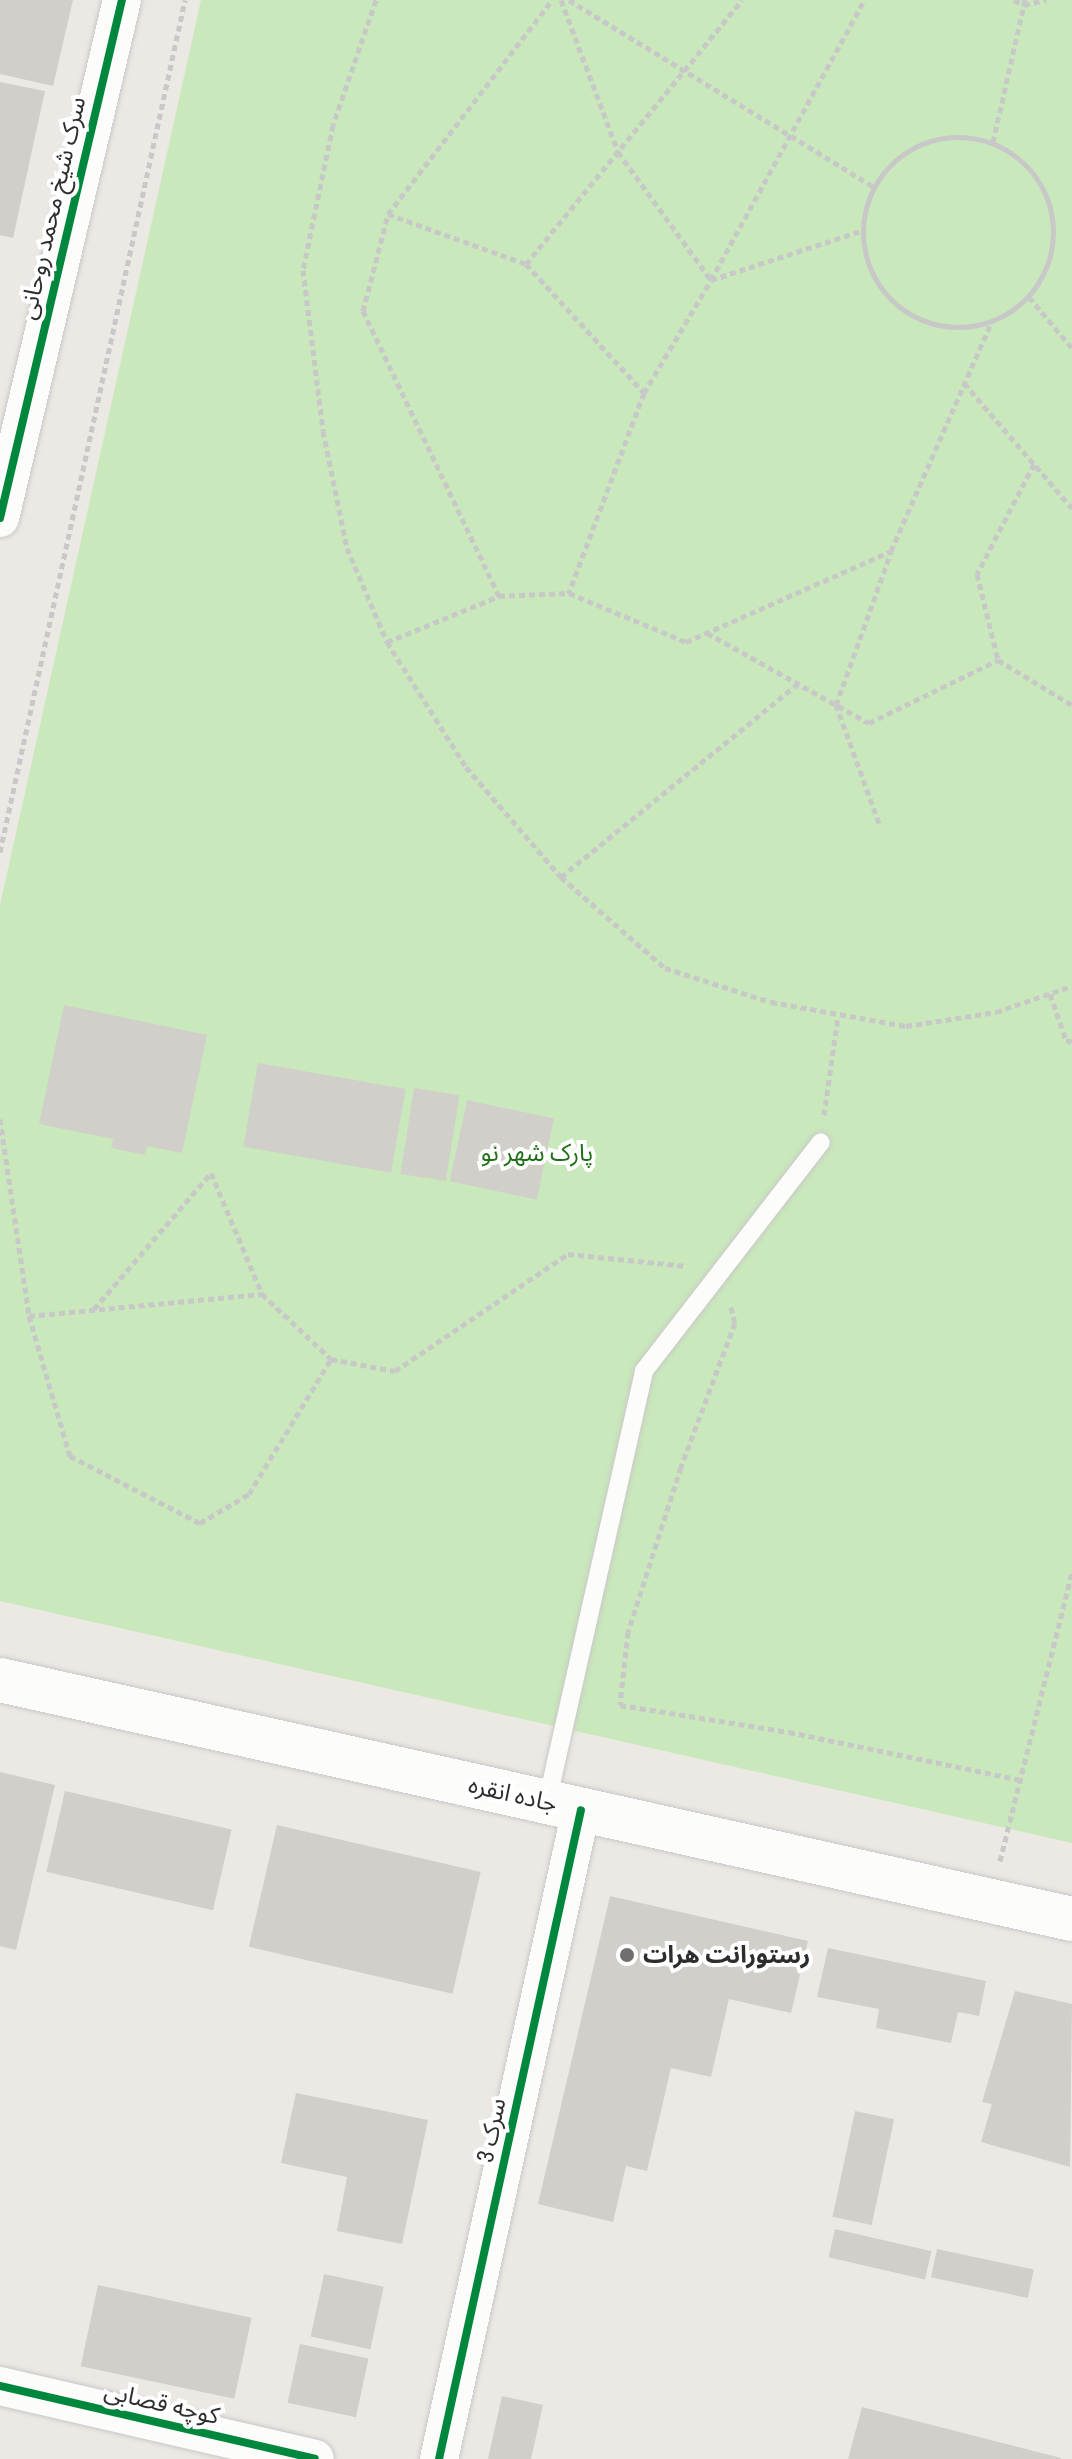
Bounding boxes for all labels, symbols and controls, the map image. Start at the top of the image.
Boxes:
street label: سرک شیخ محمد روحانی [12,94,92,322]
park label: پارک شهر نو [481,1139,593,1167]
street label: جاده انقره [466,1770,560,1818]
place label: رستورانت هرات [643,1941,810,1969]
marker: رستورانت هرات [618,1946,636,1964]
street label: سرک 3 [470,2095,512,2165]
street label: کوچه قصابی [102,2376,222,2430]

